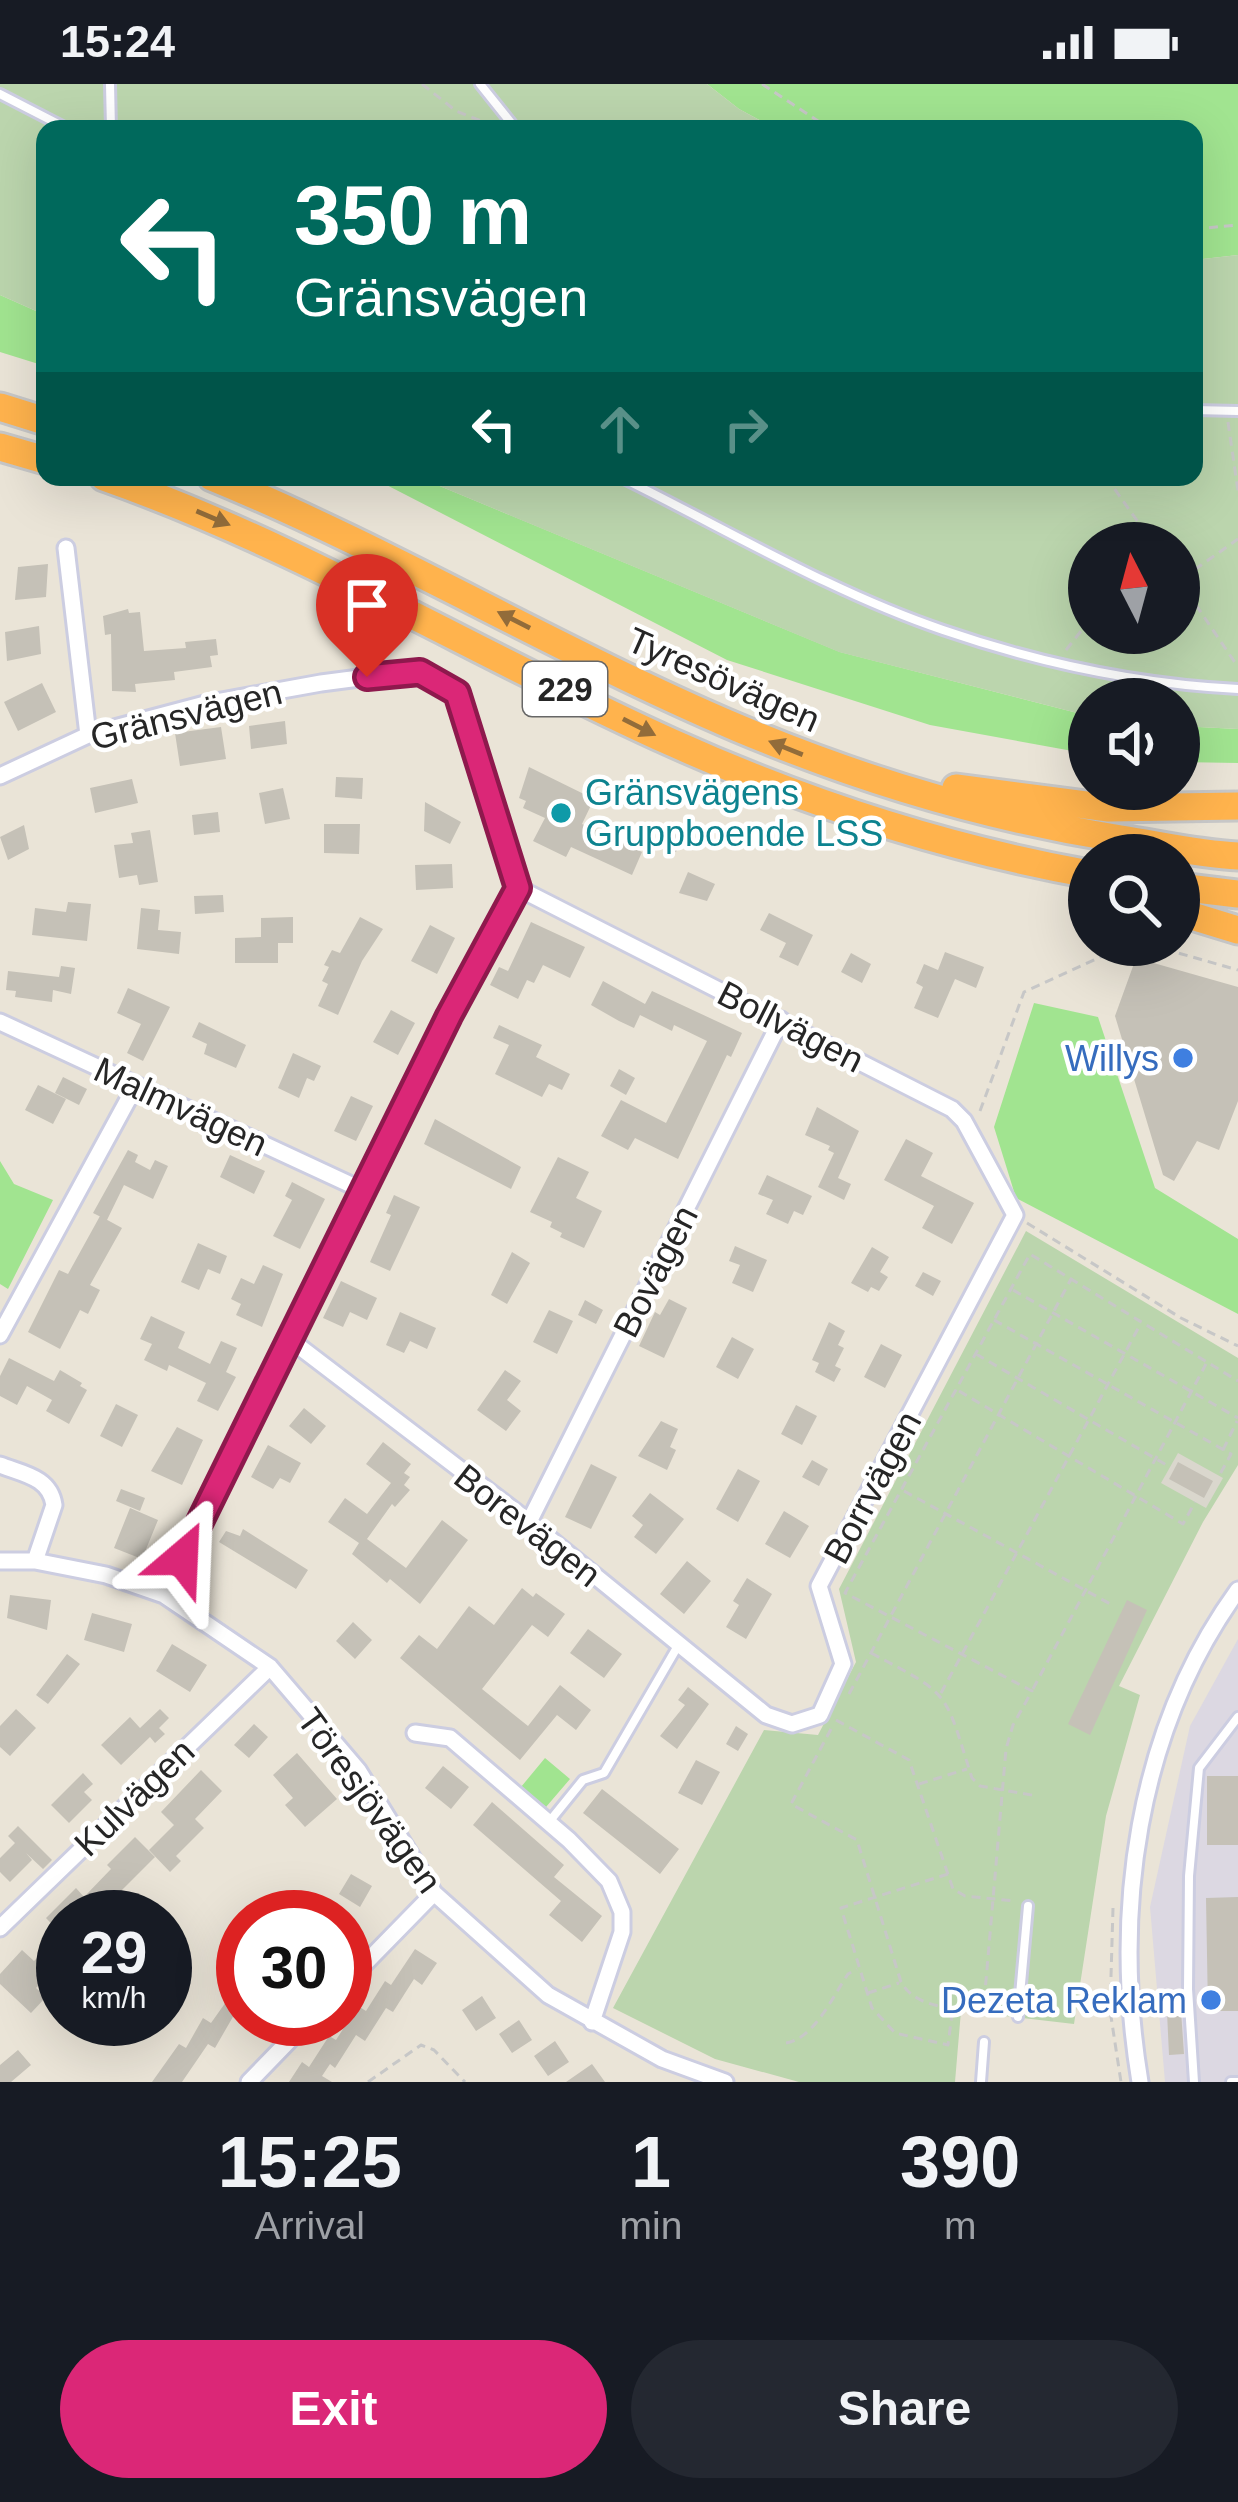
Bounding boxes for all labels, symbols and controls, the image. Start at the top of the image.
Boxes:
text: 15:24 [60,16,175,67]
icon: left [96,168,252,324]
text: 350 m [294,168,532,262]
text: Gränsvägen [294,267,588,327]
icon: left [461,396,527,462]
icon: ahead [587,396,653,462]
icon: right [713,396,779,462]
one-way arrow [196,509,231,529]
north arrow [1068,522,1200,654]
map controls [1068,522,1200,966]
pin [316,554,418,677]
icon: arrive [334,572,400,638]
one-way arrow [497,611,531,631]
street label: Tyresövägen [621,619,826,740]
road number: 229 [523,662,607,716]
street label: Gränsvägen [86,671,286,758]
button: sound [1068,678,1200,810]
one-way arrow [622,716,656,736]
one-way arrow [768,737,804,756]
place label: Gränsvägens Gruppboende LSS [585,772,883,854]
marker: Gränsvägens Gruppboende LSS [548,800,574,826]
button: search [1068,834,1200,966]
street label: Bollvägen [711,972,871,1081]
place label: Willys [1065,1038,1159,1079]
marker: Willys [1170,1045,1196,1071]
street label: Malmvägen [88,1049,274,1164]
street label: Bovägen [605,1199,706,1344]
street label: Borrvägen [815,1404,930,1570]
street label: Borevägen [446,1456,609,1595]
position arrow [119,1495,245,1621]
street label: Töresjövägen [289,1700,450,1901]
street label: Kulvägen [66,1730,203,1864]
speed limit sign: 30 [216,1890,372,2046]
text: 29 [81,1919,147,1986]
place label: Dezeta Reklam [941,1980,1187,2021]
text: km/h [81,1981,147,2014]
marker: Dezeta Reklam [1198,1987,1224,2013]
text: 15:25 [218,2122,402,2202]
text: 1 [631,2122,671,2202]
text: 390 [900,2122,1020,2202]
text: Arrival [255,2204,365,2247]
text: min [620,2204,682,2247]
text: m [944,2204,976,2247]
button: Exit [60,2340,607,2478]
button: Share [631,2340,1178,2478]

